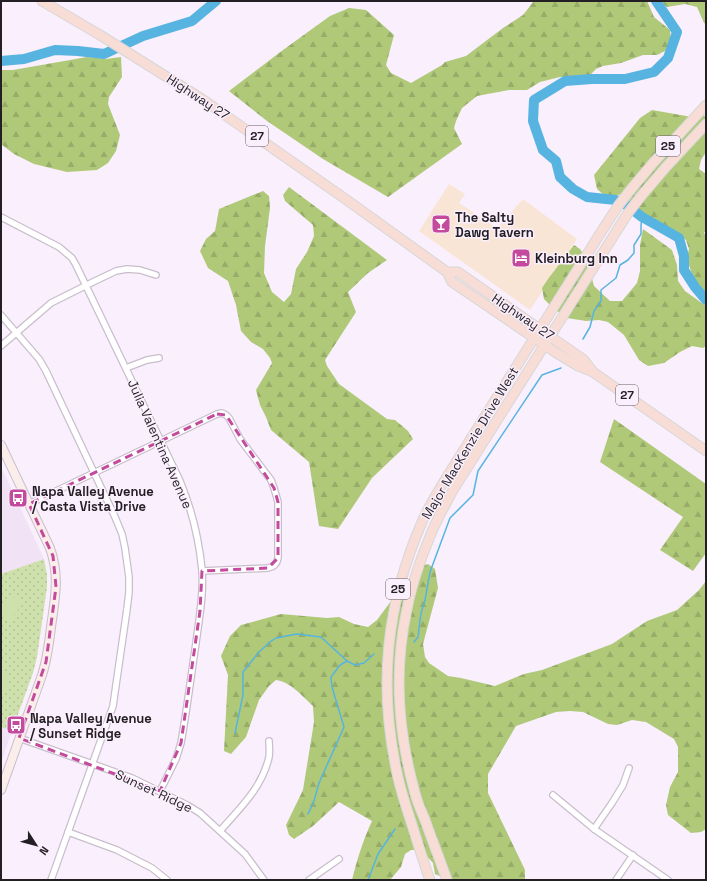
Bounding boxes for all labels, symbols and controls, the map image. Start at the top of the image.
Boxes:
street label: Highway 27 [163,70,233,124]
road number: 27 [246,126,268,146]
road number: 25 [656,136,680,156]
place label: The Salty Dawg Tavern [455,209,534,241]
bar icon: The Salty Dawg Tavern [430,213,452,235]
hotel icon: Kleinburg Inn [510,247,532,269]
place label: Kleinburg Inn [535,250,618,267]
street label: Highway 27 [488,290,558,344]
street label: Major MacKenzie Drive West [418,364,522,522]
street label: Julia Valentina Avenue [124,377,196,511]
road number: 27 [616,385,638,405]
place label: Napa Valley Avenue / Casta Vista Drive [31,483,154,515]
bus stop icon: Napa Valley Avenue / Casta Vista Drive [7,487,29,509]
road number: 25 [386,579,410,599]
place label: Napa Valley Avenue / Sunset Ridge [29,710,152,742]
bus stop icon: Napa Valley Avenue / Sunset Ridge [5,714,27,736]
street label: Sunset Ridge [113,766,195,816]
north arrow [16,825,56,865]
text: N [36,844,52,858]

